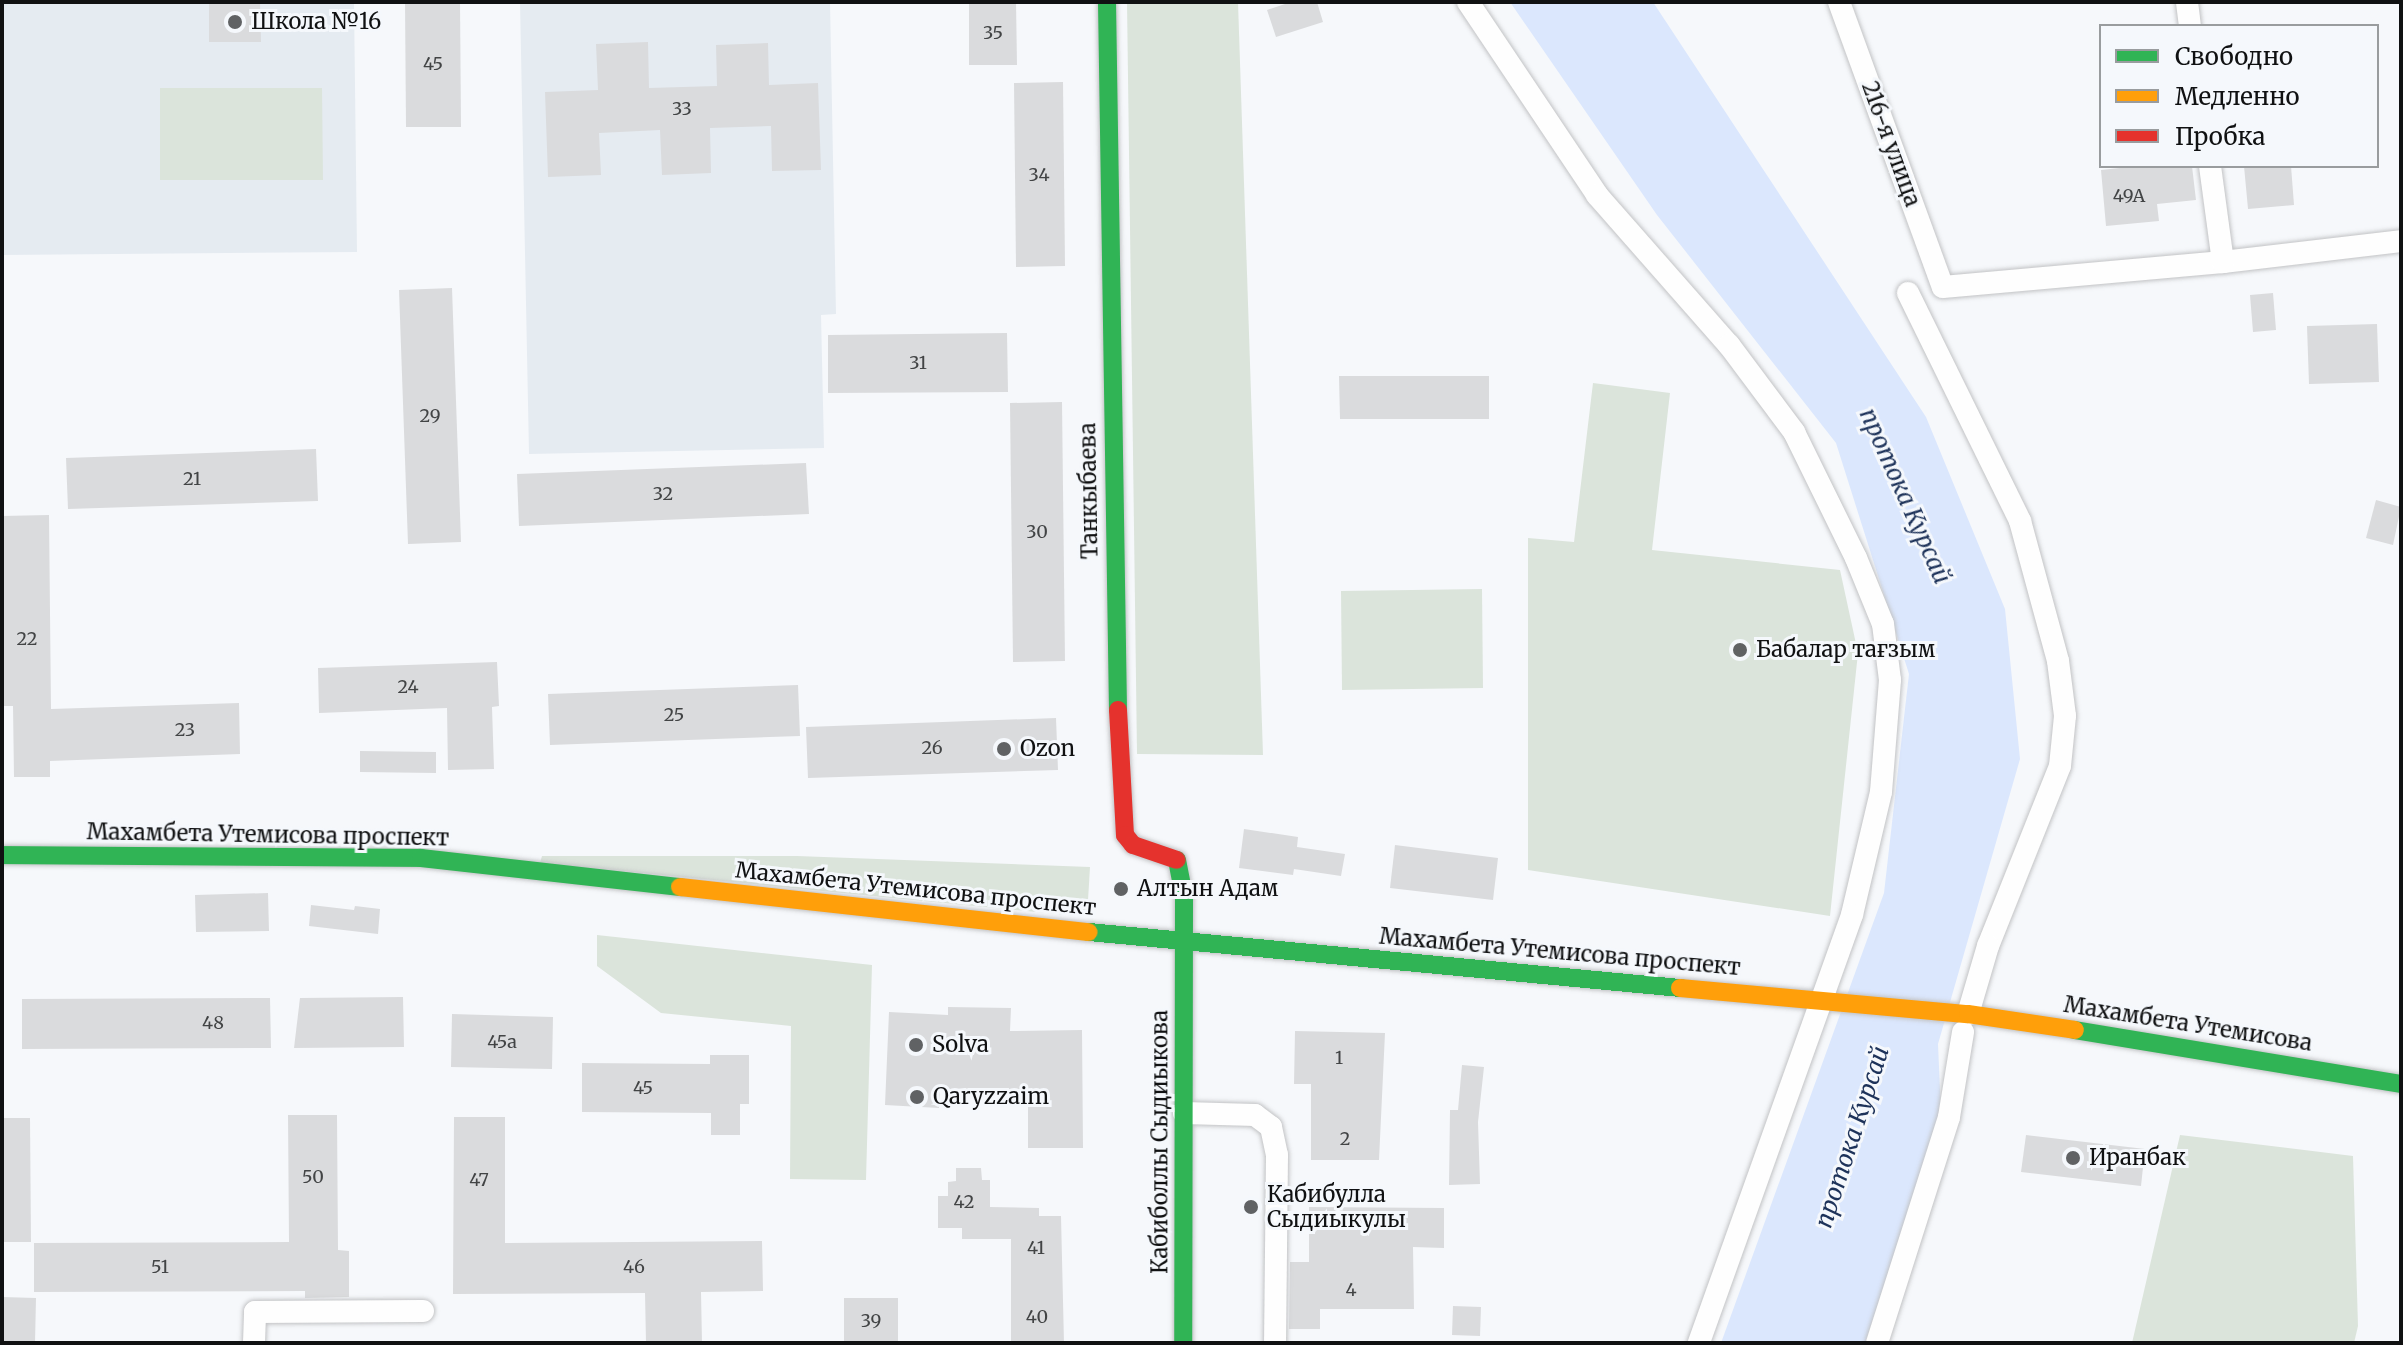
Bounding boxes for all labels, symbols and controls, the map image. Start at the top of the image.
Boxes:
place label: Школа №16 [251,9,381,35]
marker: Школа №16 [226,13,244,31]
house number: 35 [983,22,1003,44]
legend [2099,24,2379,168]
text: Свободно [2175,41,2293,72]
house number: 45 [423,53,443,75]
street label: 216-я улица [1856,78,1926,210]
text: Медленно [2175,81,2299,112]
house number: 33 [672,98,692,120]
text: Пробка [2175,121,2265,152]
house number: 34 [1028,164,1050,186]
house number: 49А [2113,185,2145,207]
house number: 31 [909,352,927,374]
water label: протока Курсай [1853,404,1957,588]
house number: 29 [419,405,441,427]
street label: Танкыбаева [1075,423,1103,559]
house number: 21 [183,468,201,490]
house number: 32 [653,483,673,505]
house number: 30 [1026,521,1048,543]
house number: 22 [16,628,38,650]
place label: Бабалар тағзым [1756,637,1936,663]
marker: Бабалар тағзым [1731,641,1749,659]
house number: 24 [397,676,419,698]
house number: 25 [664,704,684,726]
house number: 23 [175,719,195,741]
place label: Ozon [1020,736,1075,762]
house number: 26 [921,737,943,759]
marker: Ozon [995,740,1013,758]
street label: Махамбета Утемисова проспект [86,819,450,851]
street label: Махамбета Утемисова проспект [734,857,1098,921]
place label: Алтын Адам [1137,876,1278,902]
marker: Алтын Адам [1112,880,1130,898]
street label: Махамбета Утемисова проспект [1378,923,1742,981]
street label: Махамбета Утемисова [2062,991,2314,1057]
street label: Кабиболлы Сыдиыкова [1147,1010,1173,1274]
house number: 48 [202,1012,224,1034]
house number: 45а [487,1031,517,1053]
place label: Solva [932,1032,989,1058]
marker: Solva [907,1036,925,1054]
water label: протока Курсай [1809,1043,1895,1231]
house number: 1 [1335,1047,1343,1069]
house number: 45 [633,1077,653,1099]
place label: Qaryzzaim [933,1084,1049,1110]
marker: Qaryzzaim [908,1088,926,1106]
house number: 2 [1340,1128,1350,1150]
place label: Иранбак [2089,1145,2186,1171]
marker: Иранбак [2064,1149,2082,1167]
house number: 50 [302,1166,324,1188]
house number: 47 [469,1169,489,1191]
place label: Кабибулла Сыдиыкулы [1267,1181,1406,1232]
house number: 42 [954,1191,974,1213]
marker: Кабибулла Сыдиыкулы [1242,1198,1260,1216]
house number: 41 [1027,1237,1045,1259]
house number: 51 [151,1256,169,1278]
house number: 46 [623,1256,645,1278]
house number: 4 [1345,1279,1357,1301]
house number: 40 [1026,1306,1048,1328]
house number: 39 [861,1310,881,1332]

